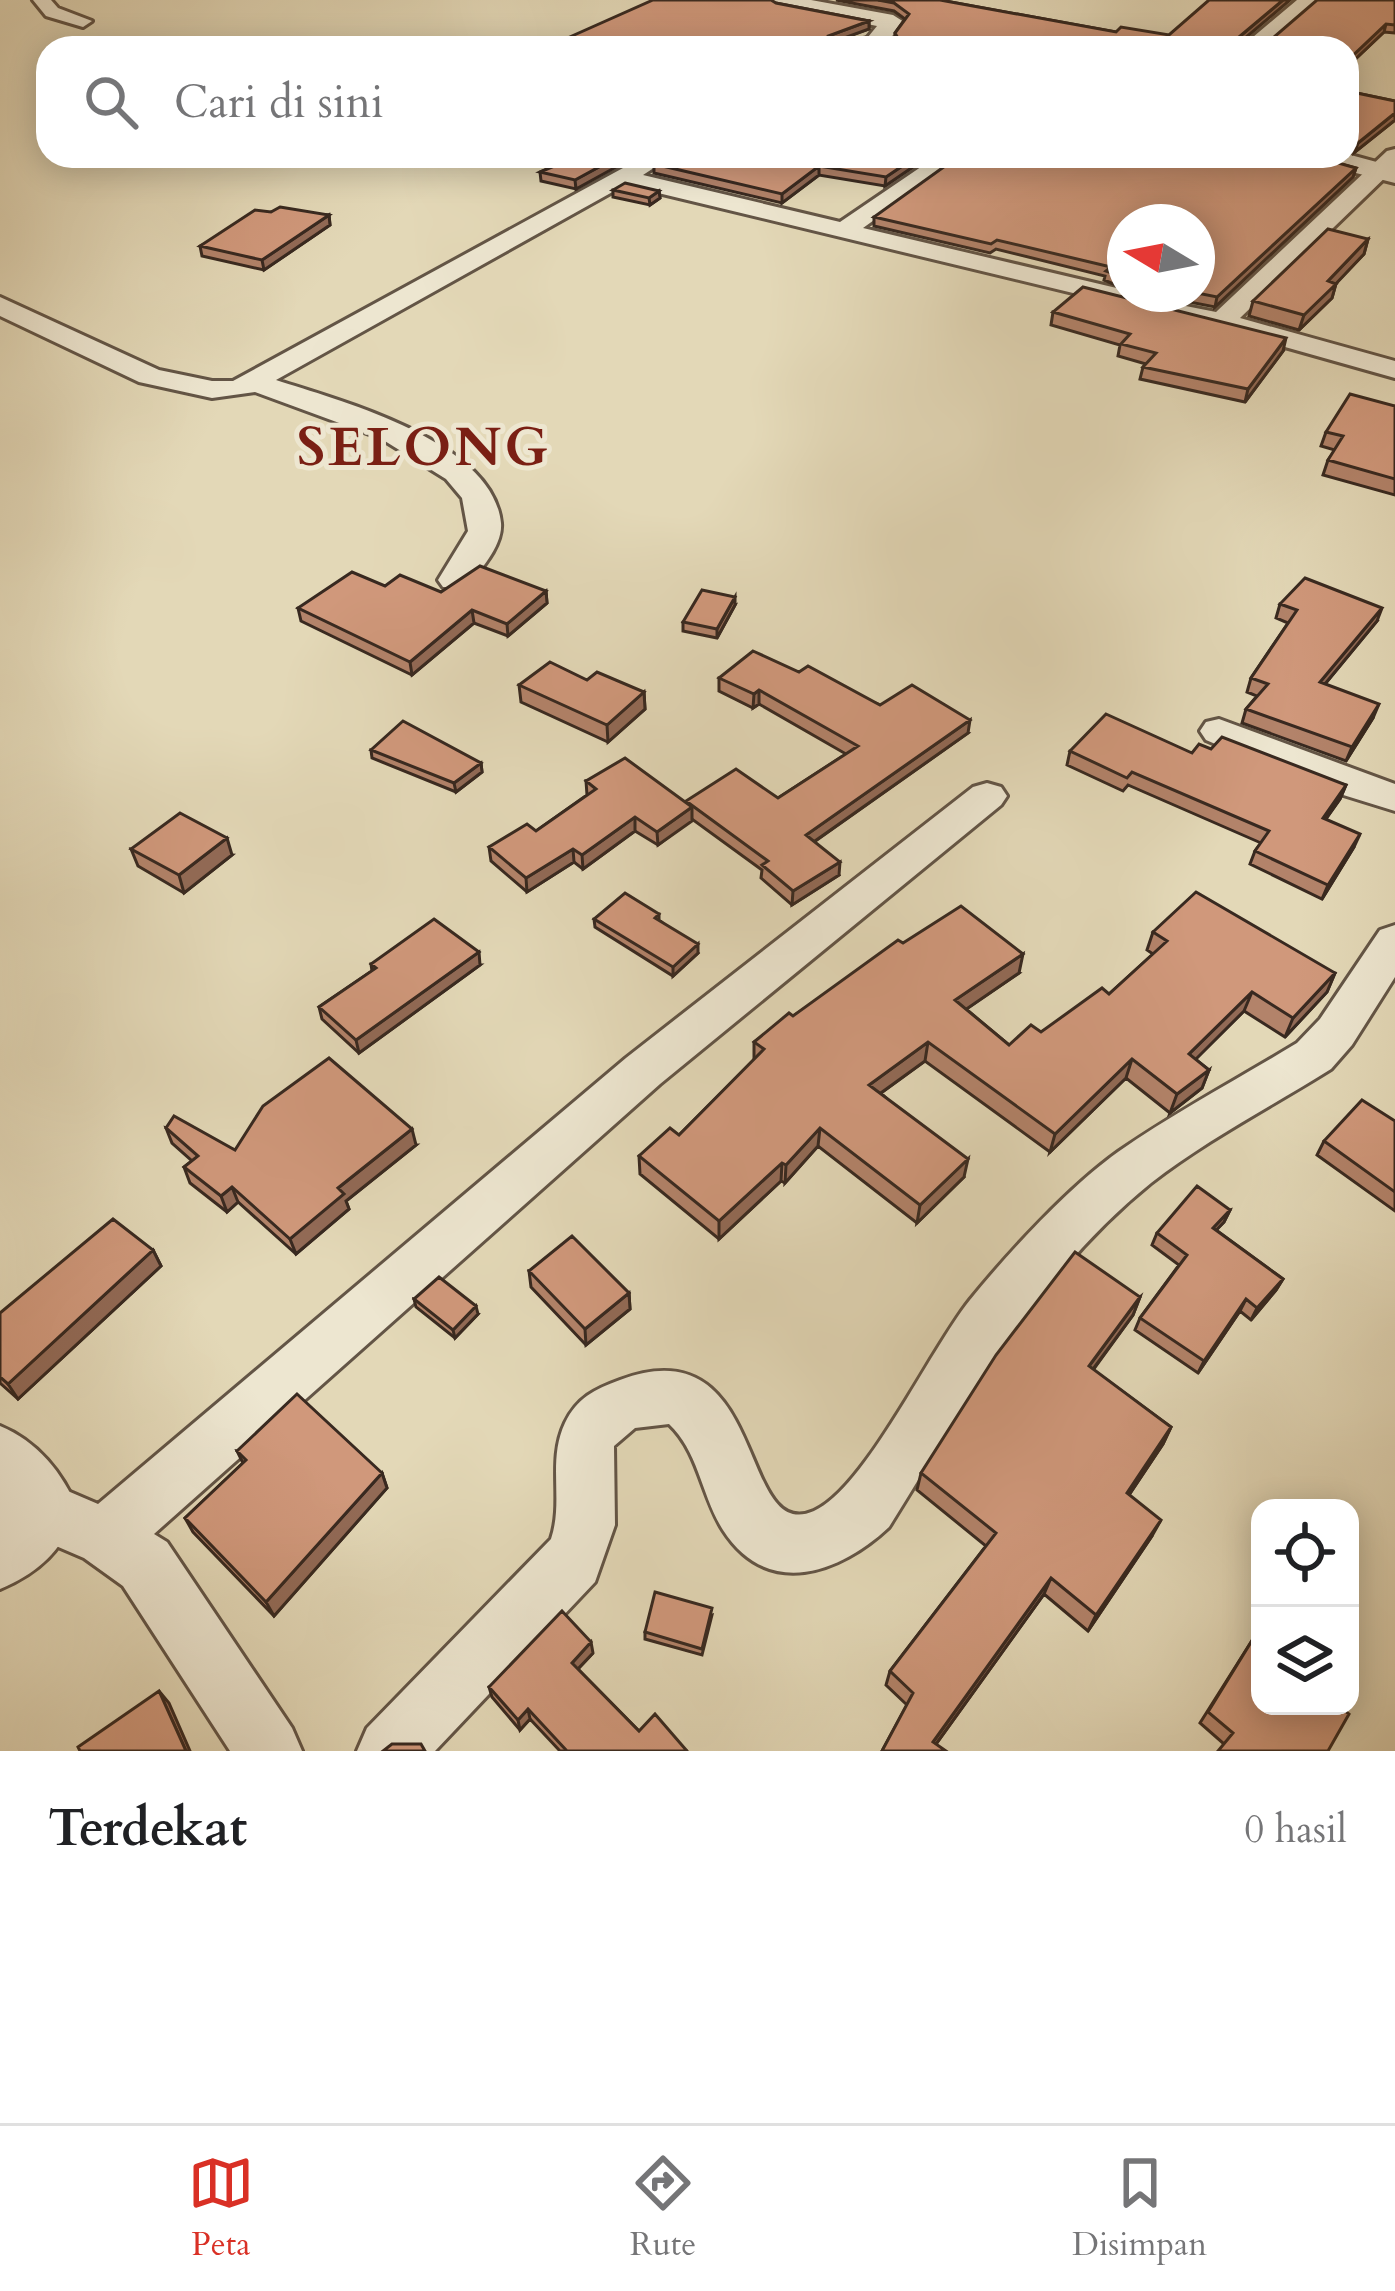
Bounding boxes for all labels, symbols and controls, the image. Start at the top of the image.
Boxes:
search box [36,36,1359,168]
icon: search [78,69,144,135]
text: Cari di sini [174,72,384,133]
north arrow [1107,204,1215,312]
district label: SELONG [297,412,551,485]
map controls [1251,1499,1359,1715]
button: locate [1251,1499,1359,1607]
button: layers [1251,1607,1359,1715]
text: Terdekat [48,1794,247,1864]
text: 0 hasil [1244,1803,1347,1856]
tab: Peta [188,2150,254,2267]
tab: Rute [630,2150,696,2267]
tab: Disimpan [1072,2150,1207,2267]

